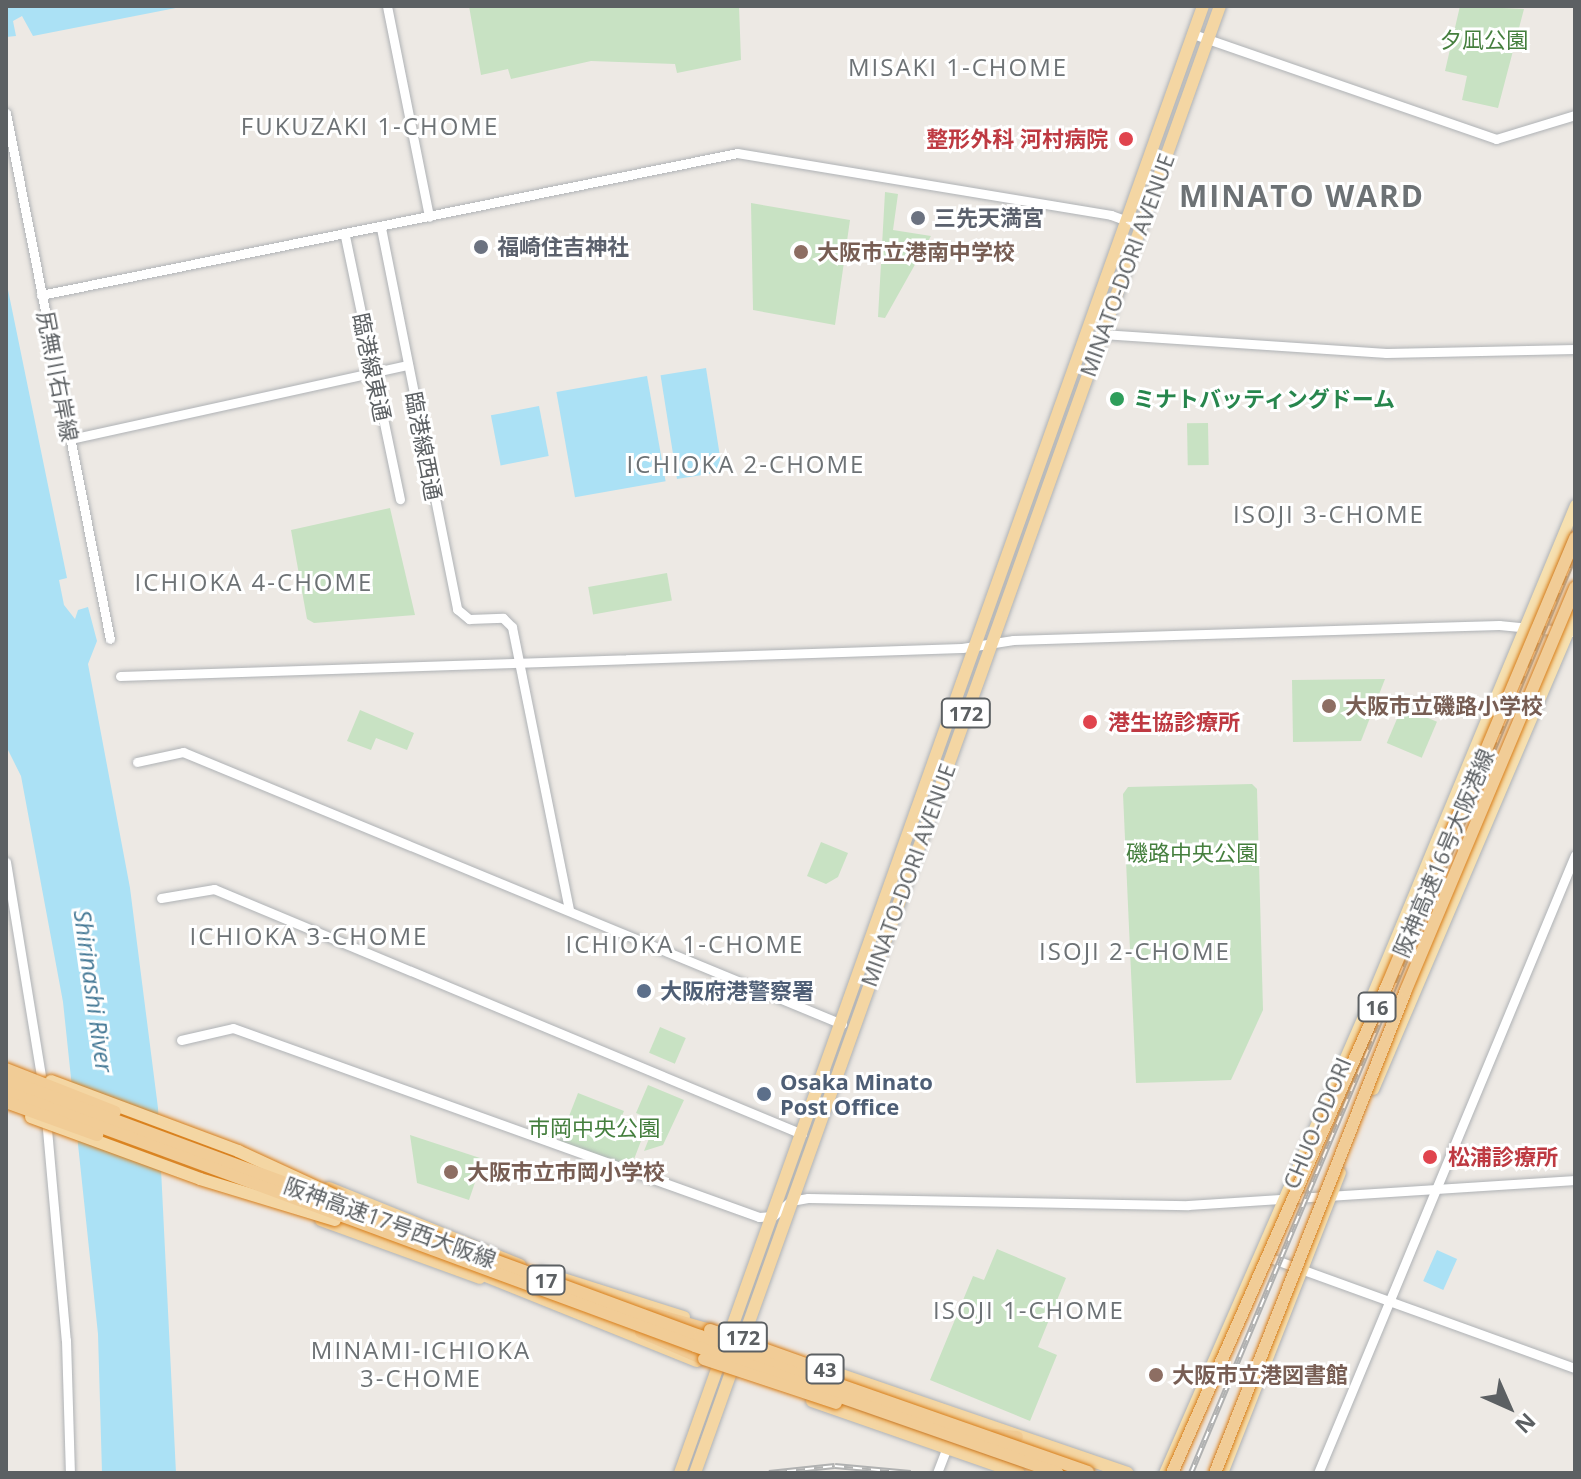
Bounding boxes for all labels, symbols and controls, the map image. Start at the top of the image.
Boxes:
park label: 夕凪公園 [1440,27,1528,53]
district label: MISAKI 1-CHOME [848,53,1068,81]
district label: FUKUZAKI 1-CHOME [241,112,499,140]
place label: 整形外科 河村病院 [926,126,1108,152]
marker: 整形外科 河村病院 [1115,128,1137,150]
street label: MINATO-DORI AVENUE [1074,150,1180,380]
district label: MINATO WARD [1179,178,1425,214]
place label: 三先天満宮 [934,205,1044,231]
marker: 三先天満宮 [909,209,927,227]
place label: 福崎住吉神社 [497,234,629,260]
marker: 福崎住吉神社 [472,238,490,256]
place label: 大阪市立港南中学校 [817,239,1015,265]
marker: 大阪市立港南中学校 [792,243,810,261]
street label: 尻無川右岸線 [32,309,84,443]
street label: 臨港線東通 [348,310,396,424]
place label: ミナトバッティングドーム [1133,386,1397,412]
street label: 臨港線西通 [401,389,447,503]
marker: ミナトバッティングドーム [1108,390,1126,408]
district label: ICHIOKA 2-CHOME [627,450,865,478]
district label: ISOJI 3-CHOME [1233,500,1425,528]
district label: ICHIOKA 4-CHOME [135,568,373,596]
place label: 大阪市立磯路小学校 [1345,693,1543,719]
road number: 172 [940,697,992,729]
marker: 大阪市立磯路小学校 [1320,697,1338,715]
place label: 港生協診療所 [1108,709,1240,735]
marker: 港生協診療所 [1079,711,1101,733]
street label: 阪神高速16号大阪港線 [1387,745,1499,961]
street label: MINATO-DORI AVENUE [855,760,961,990]
park label: 磯路中央公園 [1126,840,1258,866]
water label: Shirinashi River [68,908,120,1074]
district label: ICHIOKA 3-CHOME [190,922,428,950]
district label: ICHIOKA 1-CHOME [566,930,804,958]
district label: ISOJI 2-CHOME [1039,937,1231,965]
place label: 大阪府港警察署 [660,978,814,1004]
marker: 大阪府港警察署 [635,982,653,1000]
road number: 16 [1357,991,1397,1023]
street label: CHUO-ODORI [1277,1053,1357,1193]
place label: Osaka Minato Post Office [780,1068,933,1120]
marker: Osaka Minato Post Office [755,1085,773,1103]
park label: 市岡中央公園 [528,1115,660,1141]
place label: 松浦診療所 [1448,1144,1558,1170]
marker: 松浦診療所 [1419,1146,1441,1168]
place label: 大阪市立市岡小学校 [467,1159,665,1185]
marker: 大阪市立市岡小学校 [442,1163,460,1181]
street label: 阪神高速17号西大阪線 [281,1171,499,1273]
road number: 17 [526,1264,566,1296]
district label: ISOJI 1-CHOME [933,1296,1125,1324]
road number: 172 [717,1321,769,1353]
district label: MINAMI-ICHIOKA 3-CHOME [311,1336,531,1392]
road number: 43 [805,1353,845,1385]
place label: 大阪市立港図書館 [1172,1362,1348,1388]
marker: 大阪市立港図書館 [1147,1366,1165,1384]
north arrow [1469,1367,1549,1447]
text: N [1509,1407,1543,1441]

